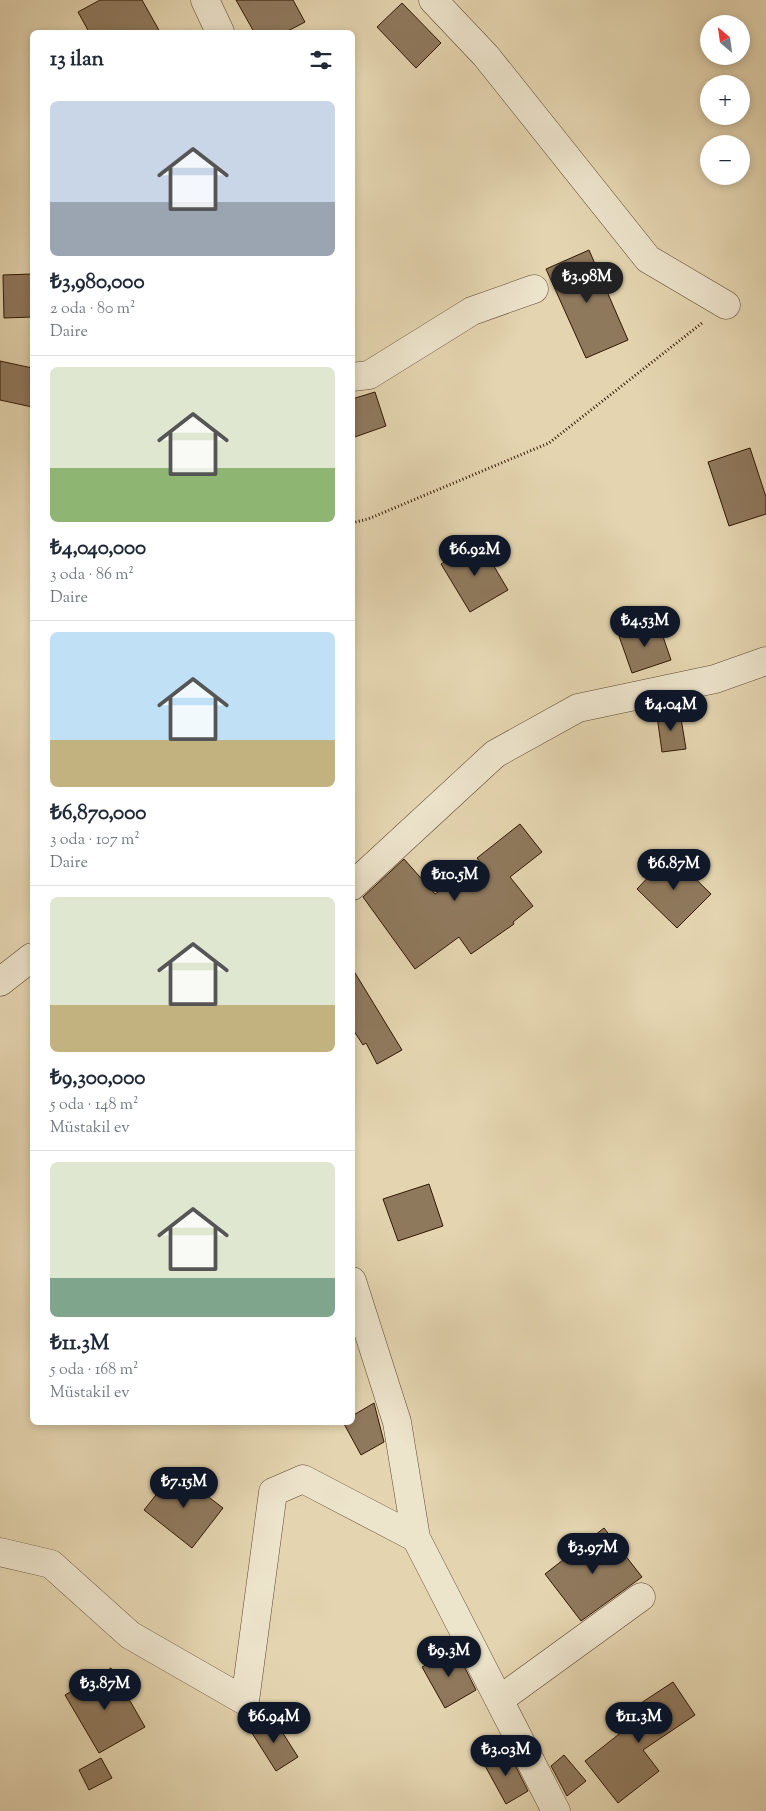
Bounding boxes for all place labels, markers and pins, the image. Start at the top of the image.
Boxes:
pin: ₺3.98M [546,262,628,304]
pin: ₺6.92M [434,534,516,577]
pin: ₺4.53M [604,606,686,648]
pin: ₺4.04M [630,690,712,732]
pin: ₺6.87M [633,848,715,891]
pin: ₺10.5M [414,860,496,902]
pin: ₺7.15M [143,1466,225,1509]
pin: ₺3.97M [552,1532,634,1575]
pin: ₺9.3M [414,1636,484,1678]
pin: ₺3.87M [64,1668,146,1711]
pin: ₺6.94M [233,1702,315,1744]
pin: ₺11.3M [598,1702,680,1744]
pin: ₺3.03M [465,1734,547,1777]

